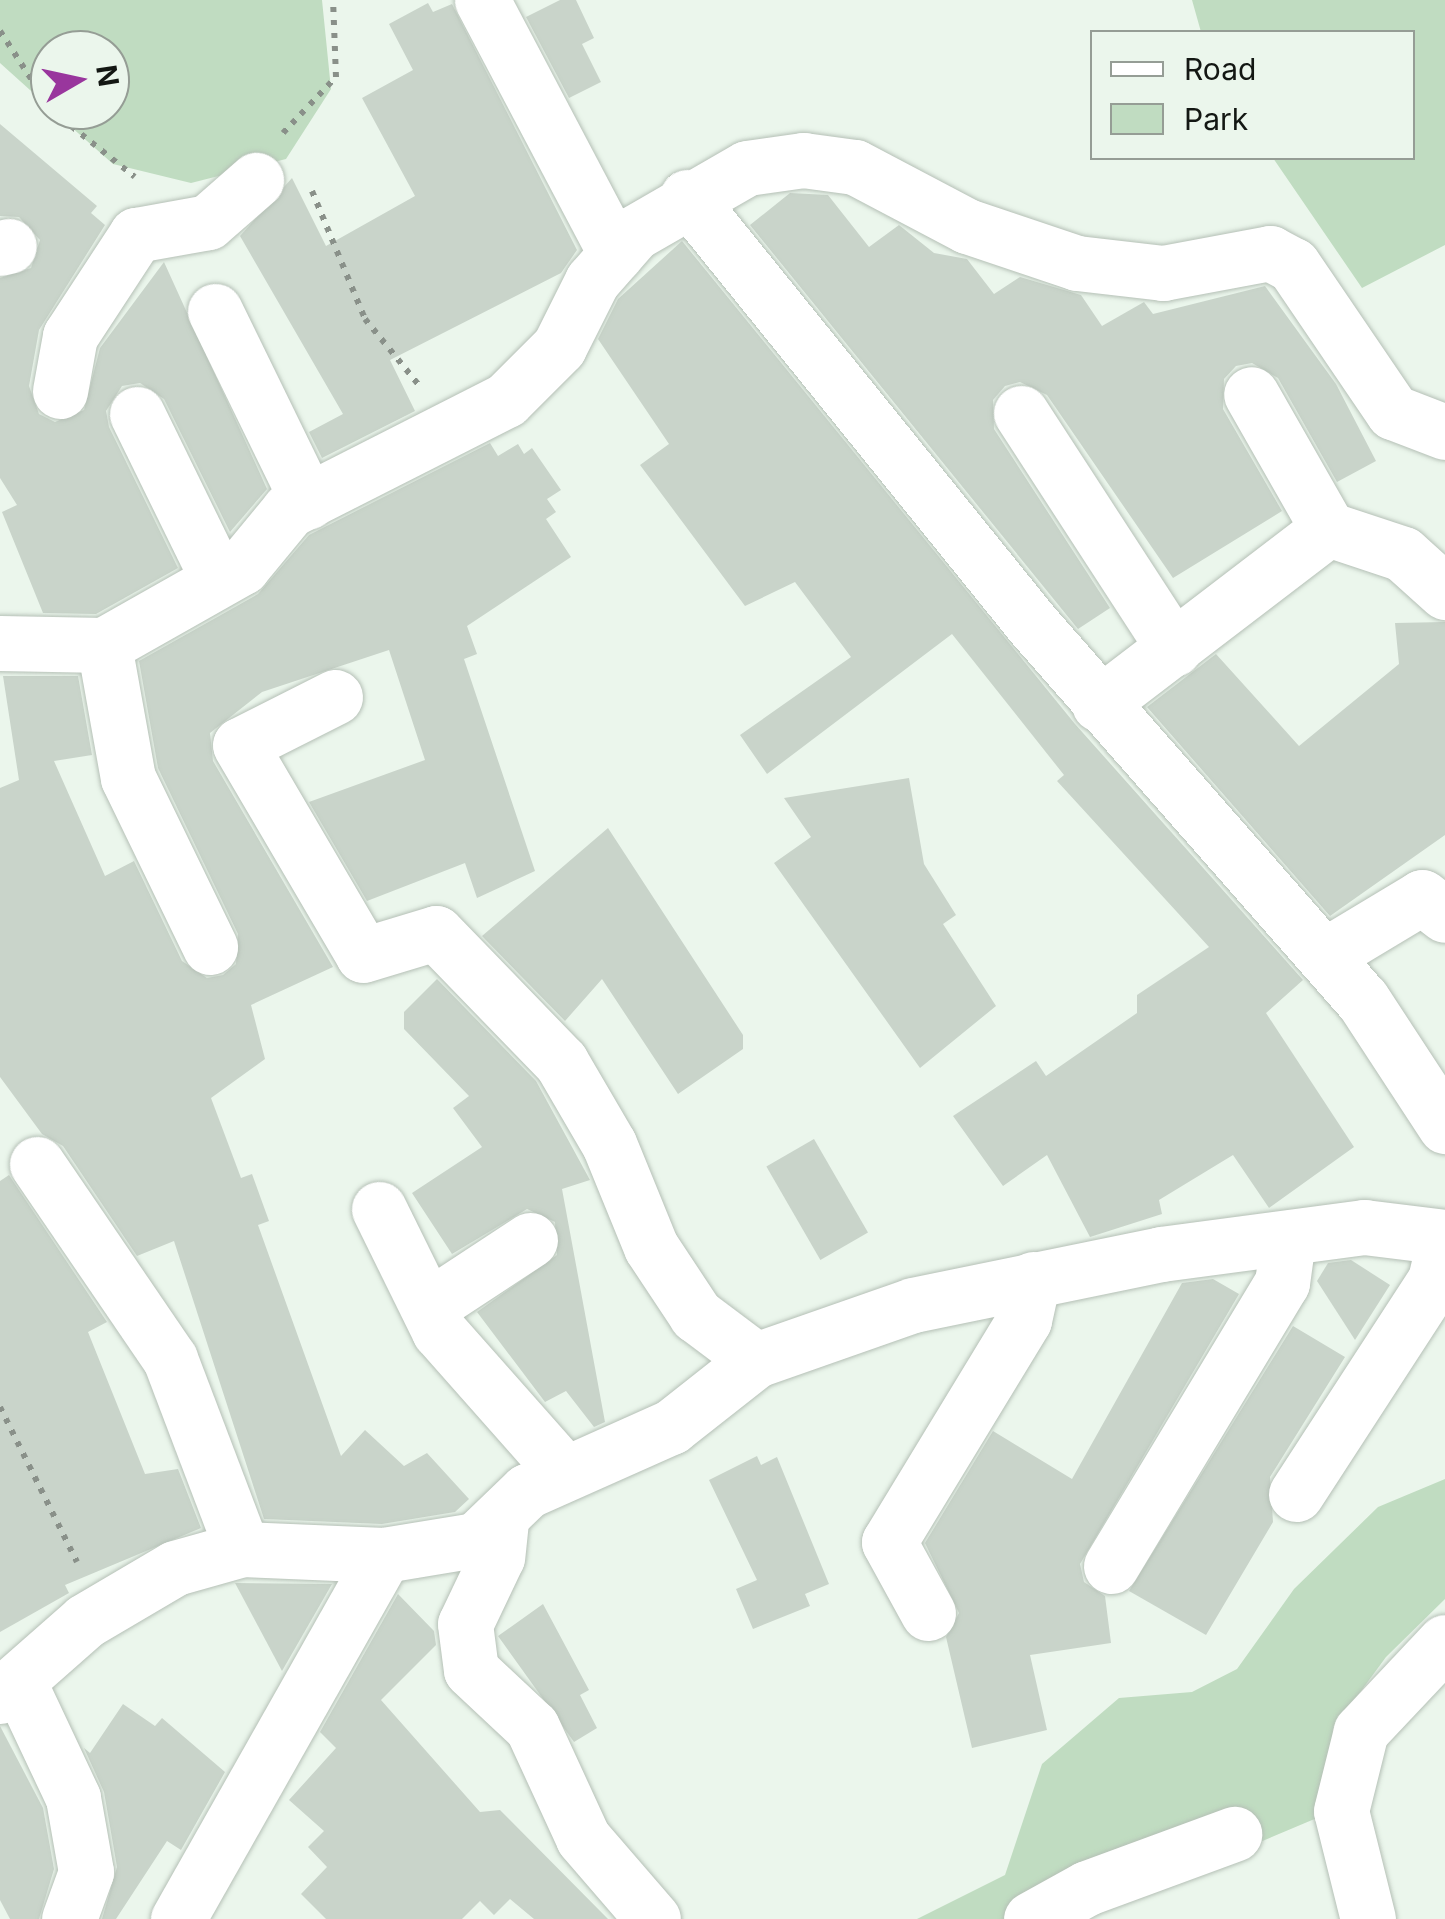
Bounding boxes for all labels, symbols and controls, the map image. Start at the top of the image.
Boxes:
north arrow [30,30,130,130]
legend [1090,30,1415,160]
text: Road [1184,51,1256,87]
text: N [89,62,126,89]
text: Park [1184,101,1248,137]

